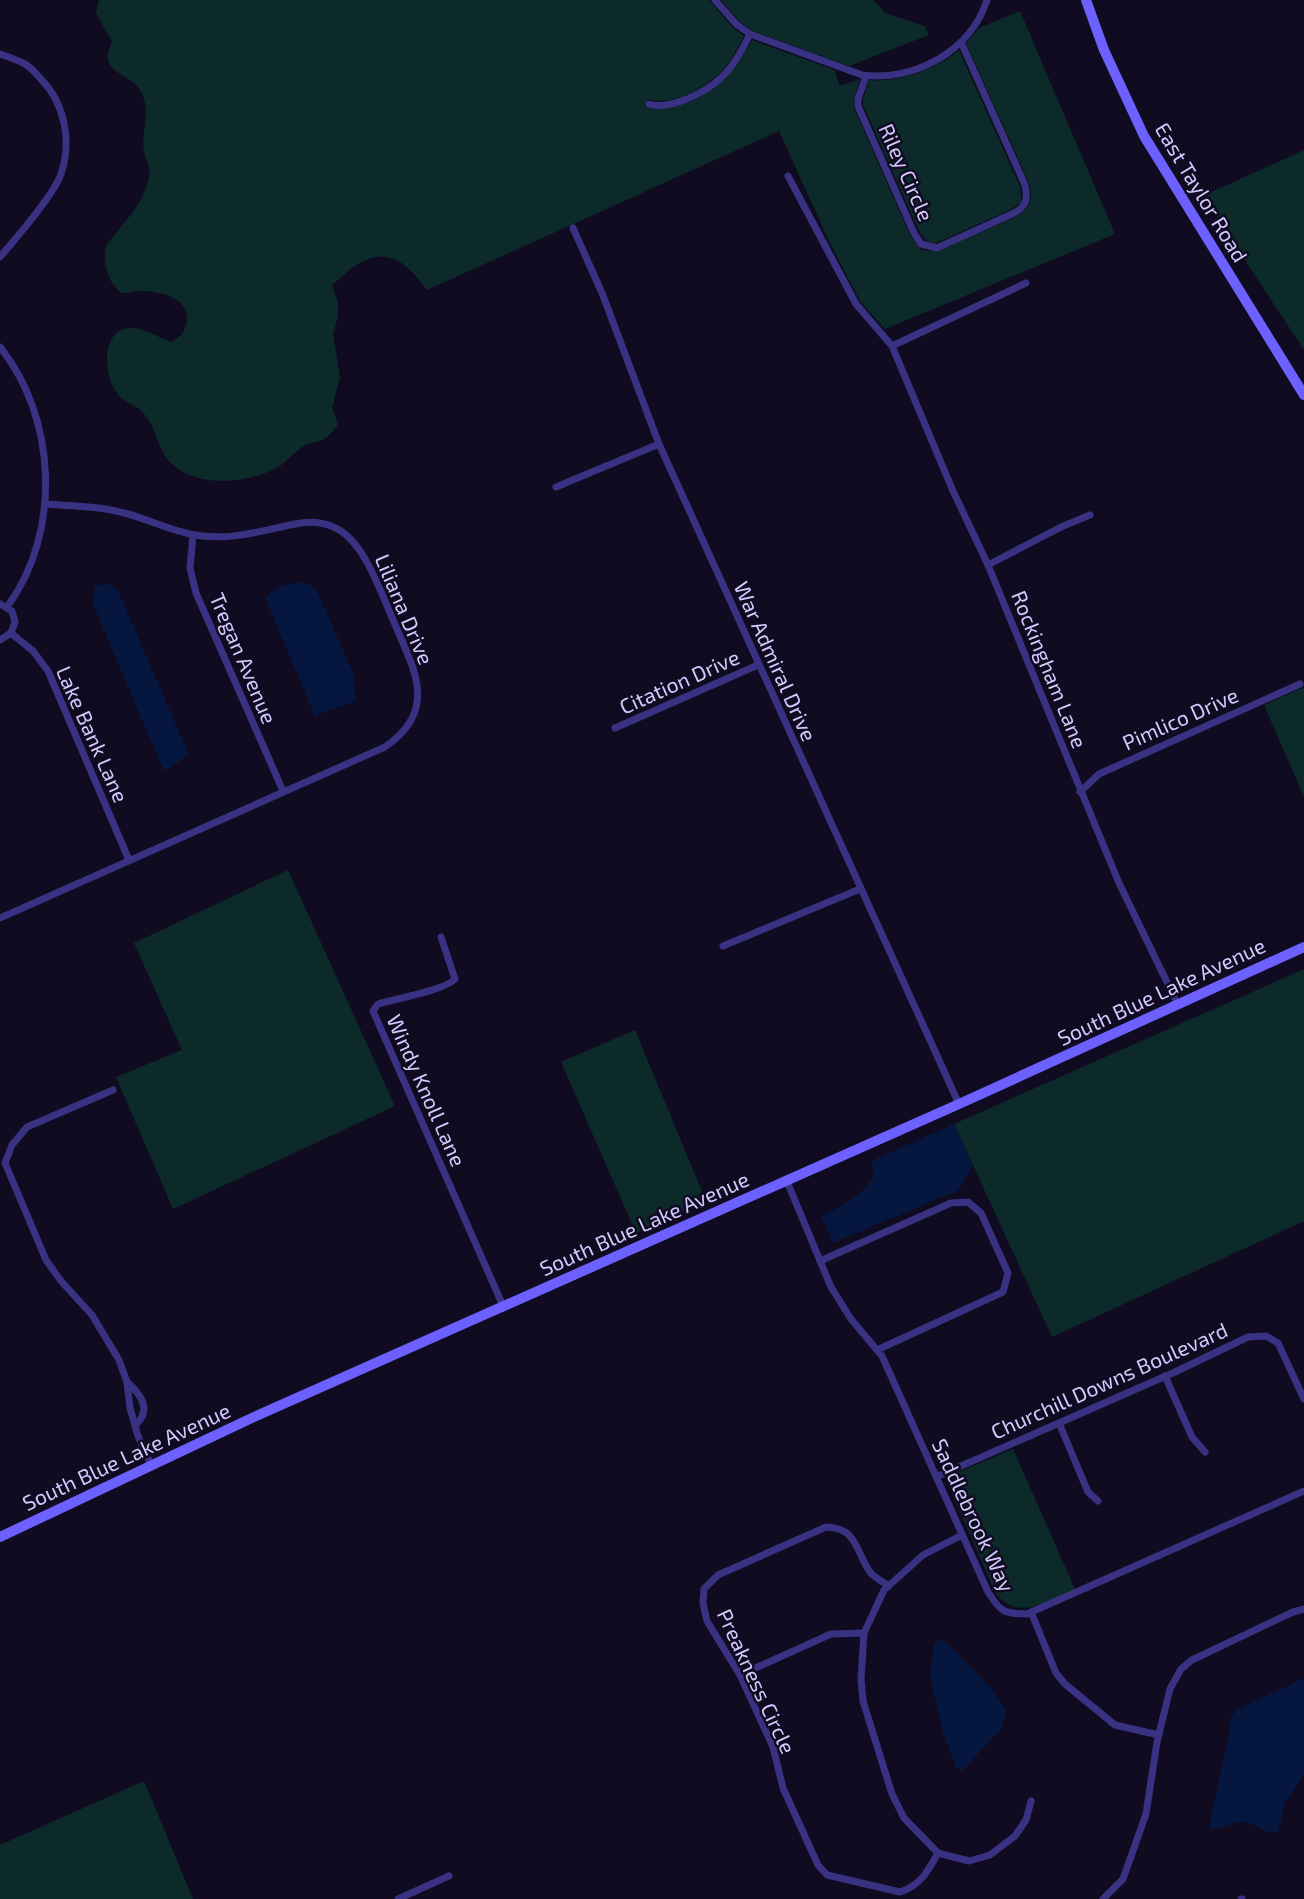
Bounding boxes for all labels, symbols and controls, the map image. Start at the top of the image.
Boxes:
street label: East Taylor Road [1151,118,1253,266]
street label: Riley Circle [874,119,940,225]
street label: Liliana Drive [371,550,439,668]
street label: War Admiral Drive [730,577,822,745]
street label: Rockingham Lane [1007,587,1093,751]
street label: Tregan Avenue [205,589,283,727]
street label: Citation Drive [615,643,743,719]
street label: Lake Bank Lane [52,662,134,806]
street label: Pimlico Drive [1118,681,1242,755]
street label: South Blue Lake Avenue [1053,932,1269,1050]
street label: Windy Knoll Lane [382,1010,472,1170]
street label: South Blue Lake Avenue [536,1166,752,1280]
street label: Churchill Downs Boulevard [987,1316,1231,1444]
street label: South Blue Lake Avenue [18,1397,234,1515]
street label: Saddlebrook Way [928,1434,1020,1596]
street label: Preakness Circle [713,1605,801,1757]

